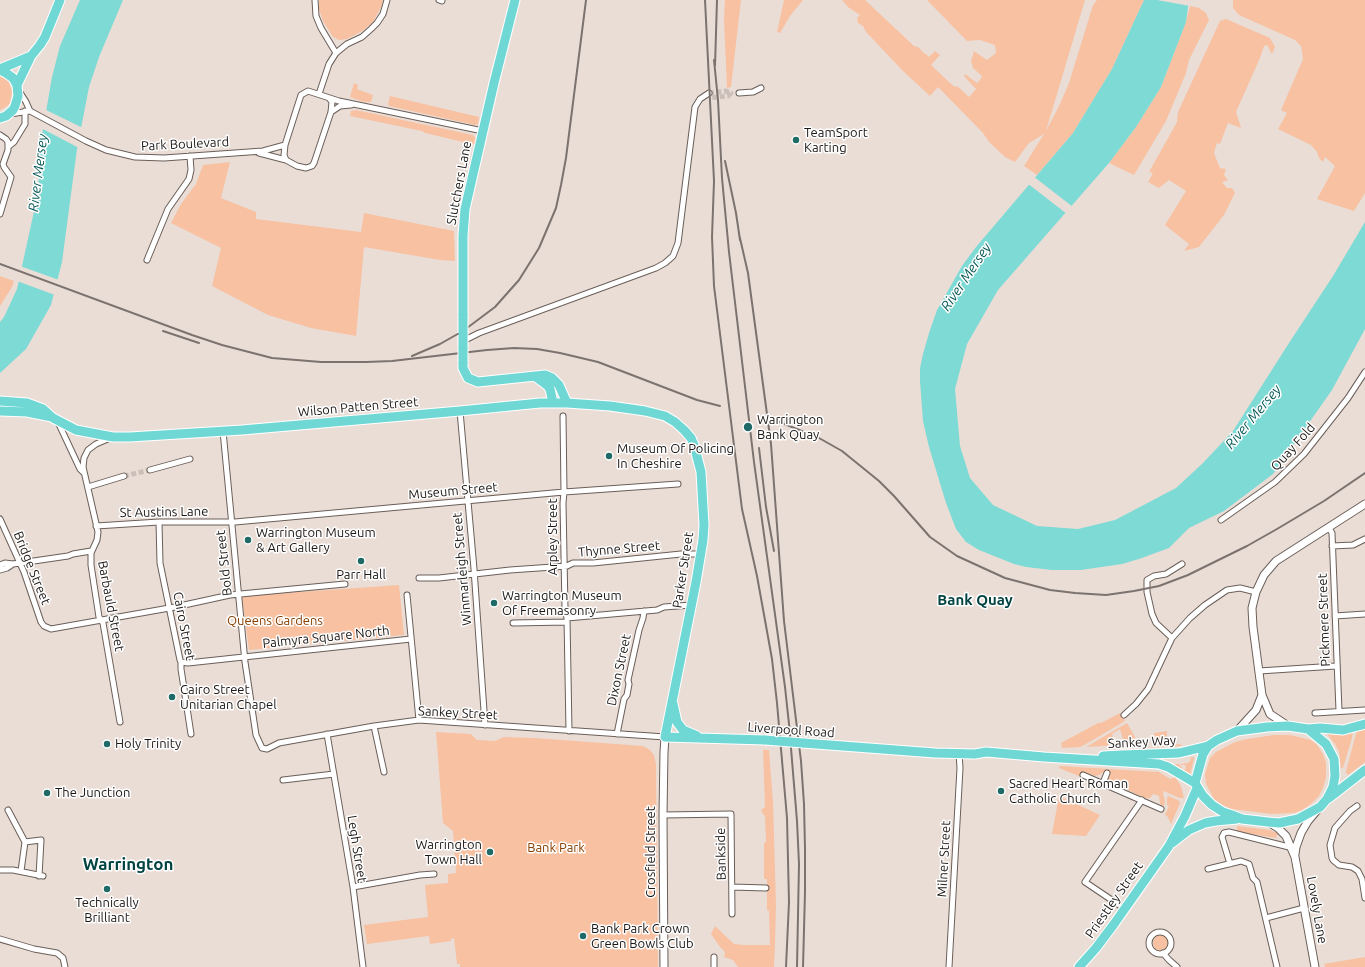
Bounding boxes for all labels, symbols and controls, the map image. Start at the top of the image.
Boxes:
place label: TeamSport Karting [804,125,868,156]
water label: River Mersey [25,133,51,213]
street label: Park Boulevard [141,134,229,154]
marker: TeamSport Karting [791,135,801,145]
street label: Slutchers Lane [443,140,475,226]
water label: River Mersey [937,240,995,314]
water label: River Mersey [1221,382,1285,452]
street label: Wilson Patten Street [297,394,419,420]
place label: Warrington Bank Quay [757,412,823,443]
street label: Quay Fold [1268,420,1318,474]
marker: Warrington Bank Quay [742,421,754,433]
place label: Museum Of Policing In Cheshire [617,441,734,472]
marker: Museum Of Policing In Cheshire [604,451,614,461]
street label: Museum Street [408,479,498,503]
street label: Arpley Street [545,498,561,576]
street label: St Austins Lane [120,503,208,521]
street label: Winmarleigh Street [449,512,475,626]
place label: Warrington Museum & Art Gallery [256,525,376,556]
street label: Bridge Street [10,529,54,607]
street label: Bold Street [213,529,235,597]
street label: Parker Street [669,531,697,609]
marker: Warrington Museum & Art Gallery [243,535,253,545]
street label: Thynne Street [577,538,661,560]
marker: Parr Hall [356,556,366,566]
street label: Barbauld Street [95,559,127,653]
place label: Parr Hall [336,567,386,583]
street label: Pickmere Street [1315,573,1333,667]
place label: Warrington Museum Of Freemasonry [502,588,622,619]
street label: Cairo Street [170,590,198,662]
district label: Bank Quay [937,591,1013,609]
marker: Warrington Museum Of Freemasonry [489,598,499,608]
park label: Queens Gardens [227,613,323,629]
street label: Palmyra Square North [262,623,390,651]
street label: Dixon Street [604,633,634,707]
place label: Cairo Street Unitarian Chapel [180,682,277,713]
marker: Cairo Street Unitarian Chapel [167,692,177,702]
street label: Sankey Street [418,703,498,723]
street label: Liverpool Road [747,719,835,741]
street label: Sankey Way [1107,732,1177,752]
place label: Holy Trinity [115,736,181,752]
marker: Holy Trinity [102,739,112,749]
place label: Sacred Heart Roman Catholic Church [1009,776,1128,807]
place label: The Junction [55,785,130,801]
marker: Sacred Heart Roman Catholic Church [996,786,1006,796]
marker: The Junction [42,788,52,798]
street label: Crosfield Street [643,806,659,898]
street label: Legh Street [344,814,370,884]
street label: Milner Street [934,820,954,898]
street label: Bankside [713,828,729,880]
place label: Warrington Town Hall [416,837,482,868]
park label: Bank Park [527,840,585,856]
marker: Warrington Town Hall [485,847,495,857]
district label: Warrington [83,854,173,874]
street label: Priestley Street [1082,859,1146,941]
street label: Lovely Lane [1303,875,1331,945]
marker: Technically Brilliant [102,884,112,894]
place label: Technically Brilliant [75,895,139,926]
place label: Bank Park Crown Green Bowls Club [591,921,694,952]
marker: Bank Park Crown Green Bowls Club [578,931,588,941]

